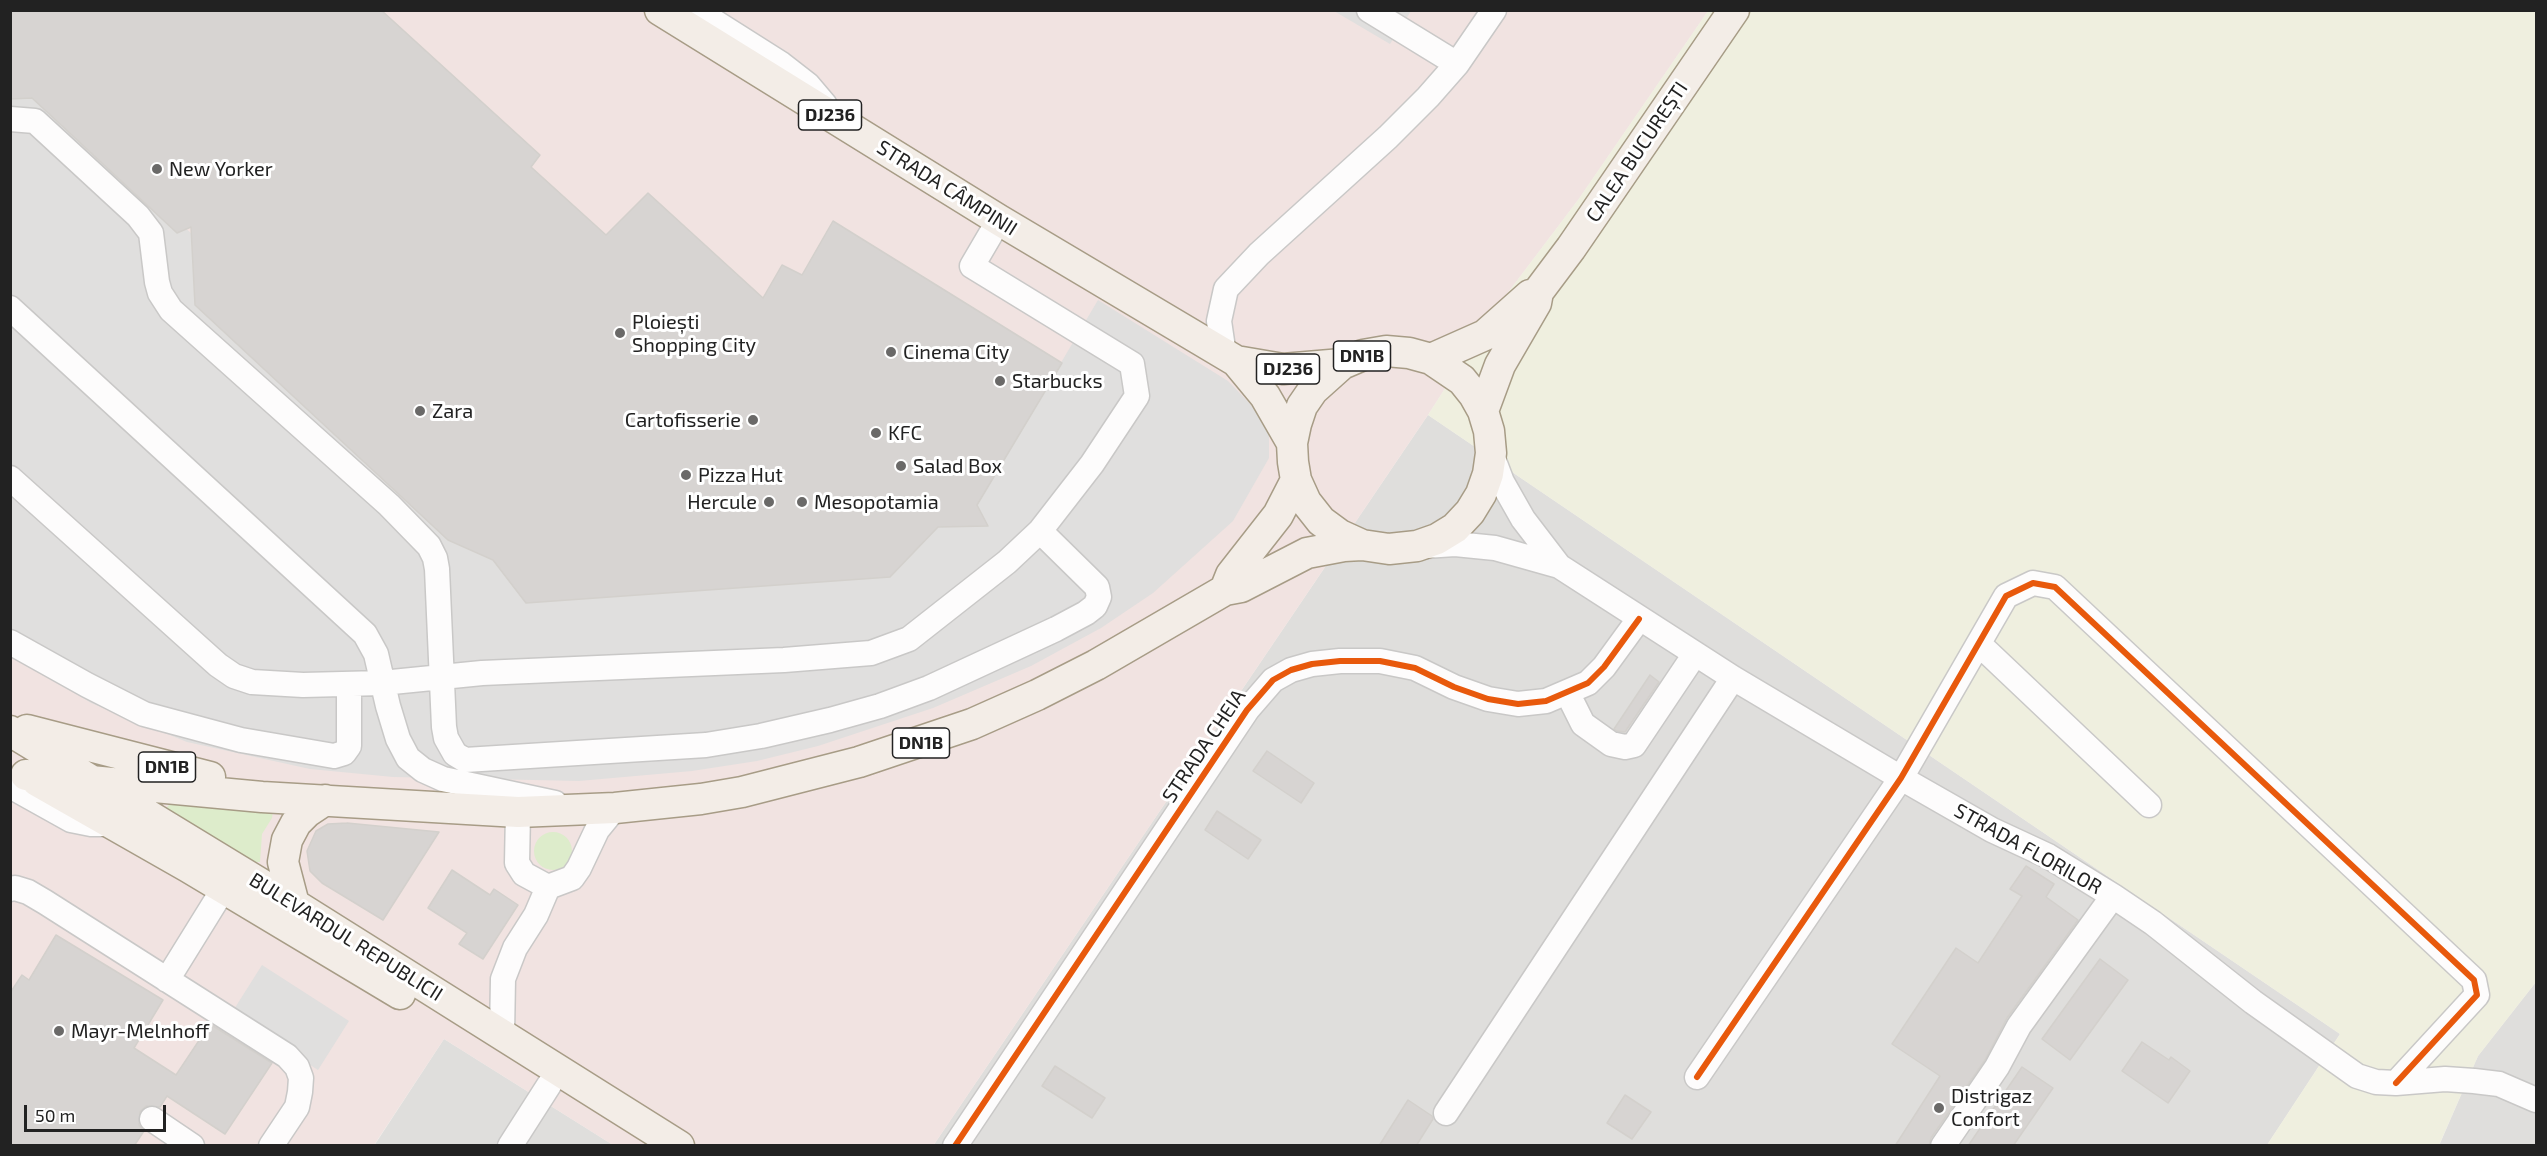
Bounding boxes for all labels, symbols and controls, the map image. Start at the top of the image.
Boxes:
street label: CALEA BUCUREȘTI [1581,77,1693,227]
road number: DJ236 [798,100,862,130]
street label: STRADA CÂMPINII [872,135,1022,241]
place label: New Yorker [169,157,273,181]
marker: New Yorker [150,162,164,176]
place label: Ploiești Shopping City [632,310,756,357]
marker: Ploiești Shopping City [613,326,627,340]
place label: Cinema City [903,340,1009,364]
road number: DN1B [1334,341,1390,371]
marker: Cinema City [884,345,898,359]
road number: DJ236 [1256,354,1320,384]
place label: Starbucks [1012,369,1103,393]
marker: Starbucks [993,374,1007,388]
place label: Zara [432,399,473,423]
marker: Zara [413,404,427,418]
place label: Cartofisserie [625,408,741,432]
marker: Cartofisserie [746,413,760,427]
place label: KFC [888,421,922,445]
marker: KFC [869,426,883,440]
place label: Salad Box [913,454,1002,478]
marker: Salad Box [894,459,908,473]
place label: Pizza Hut [698,463,783,487]
marker: Pizza Hut [679,468,693,482]
place label: Hercule [687,490,757,514]
place label: Mesopotamia [814,490,939,514]
marker: Hercule [762,495,776,509]
marker: Mesopotamia [795,495,809,509]
street label: STRADA CHEIA [1157,685,1251,807]
road number: DN1B [892,728,950,758]
road number: DN1B [138,752,195,782]
street label: STRADA FLORILOR [1950,798,2106,900]
street label: BULEVARDUL REPUBLICII [245,868,447,1006]
place label: Mayr-Melnhoff [71,1019,209,1043]
marker: Mayr-Melnhoff [52,1024,66,1038]
place label: Distrigaz Confort [1951,1084,2032,1131]
scale bar [27,1093,170,1131]
marker: Distrigaz Confort [1932,1101,1946,1115]
text: 50 m [35,1104,75,1126]

